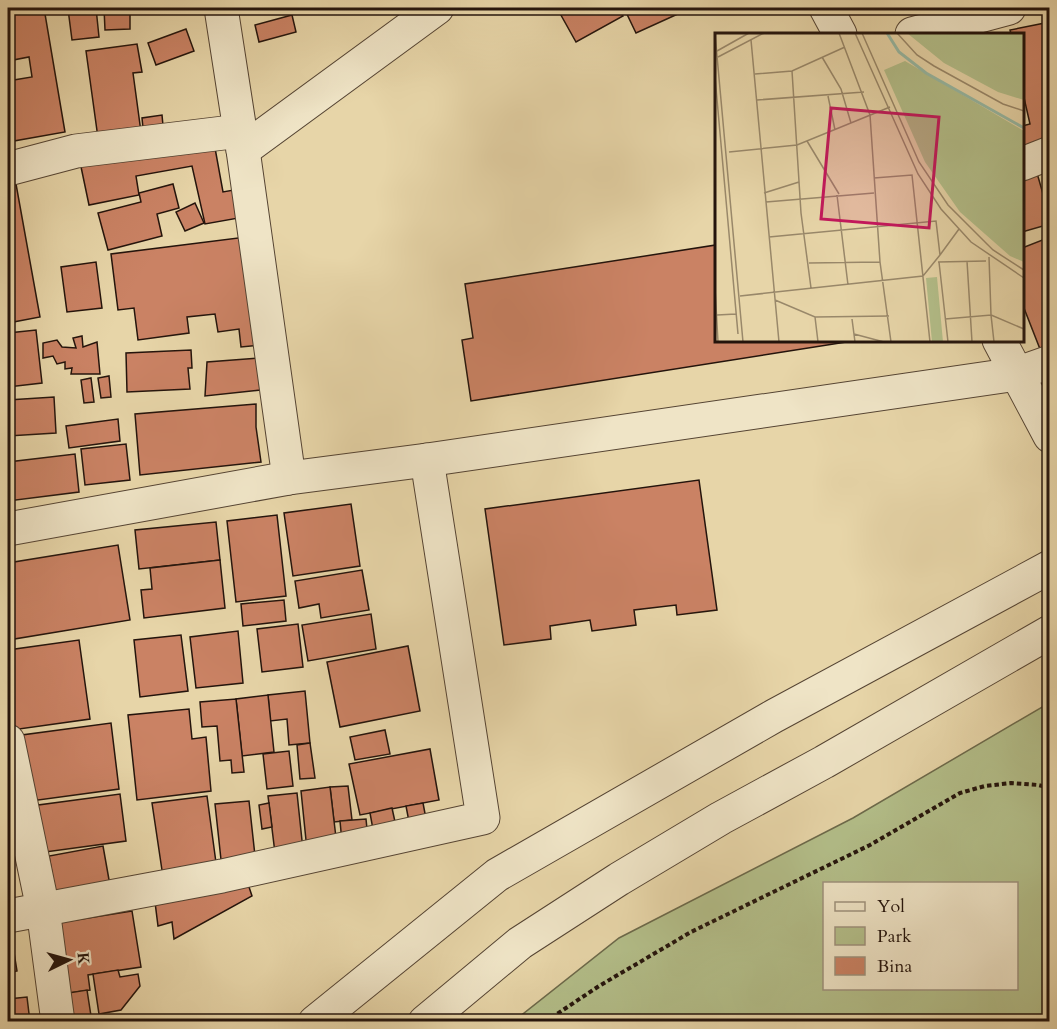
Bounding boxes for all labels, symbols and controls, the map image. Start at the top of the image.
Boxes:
inset map [715,33,1024,342]
legend [823,882,1018,990]
text: Yol [877,894,905,919]
text: Park [877,924,912,949]
north arrow [39,930,99,990]
text: K [71,951,94,966]
text: Bina [877,954,913,979]

